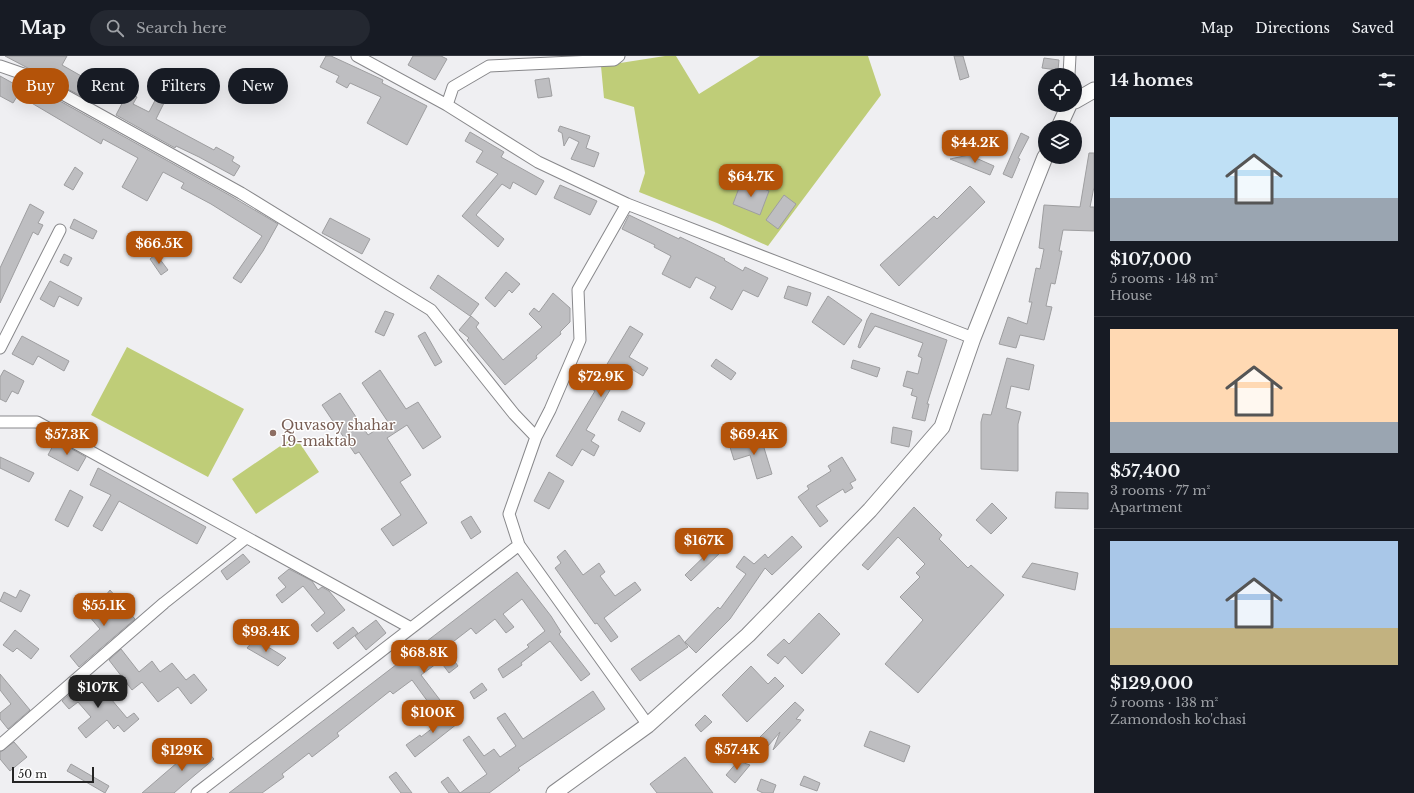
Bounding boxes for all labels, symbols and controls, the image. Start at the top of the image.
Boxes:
search box [90,10,370,46]
text: Map [20,16,66,39]
icon: search [104,17,126,39]
text: Search here [136,18,227,37]
text: Map [1201,19,1233,37]
text: Directions [1255,19,1330,37]
text: Saved [1352,19,1394,37]
chip: Buy [12,68,69,104]
chip: Rent [77,68,139,104]
chip: Filters [147,68,220,104]
chip: New [228,68,288,104]
map controls [1038,68,1082,164]
button: locate [1038,68,1082,112]
icon: filters [1376,69,1398,91]
text: 14 homes [1110,70,1193,91]
button: layers [1038,120,1082,164]
pin: $44.2K [942,130,1008,164]
text: $44.2K [951,134,999,151]
icon: home [1218,143,1290,215]
pin: $64.7K [718,164,784,198]
text: $64.7K [728,168,774,185]
pin: $66.5K [126,231,192,265]
text: $66.5K [135,235,183,252]
text: $107,000 [1110,249,1192,270]
text: 5 rooms · 148 m² [1110,270,1218,287]
text: House [1110,287,1152,304]
icon: home [1218,355,1290,427]
pin: $72.9K [568,364,634,398]
text: $72.9K [578,368,624,385]
place label: Quvasoy shahar 19-maktab [281,416,396,450]
pin: $57.3K [34,422,100,456]
pin: $69.4K [721,422,787,456]
text: $57.3K [45,426,89,443]
text: $69.4K [730,426,778,443]
marker: Quvasoy shahar 19-maktab [268,428,278,438]
text: $57,400 [1110,461,1180,482]
text: 3 rooms · 77 m² [1110,482,1210,499]
text: Apartment [1110,499,1182,516]
pin: $167K [676,528,732,562]
text: $167K [684,532,724,549]
icon: home [1218,567,1290,639]
pin: $55.1K [71,593,137,627]
text: $55.1K [82,597,126,614]
pin: $93.4K [233,619,299,653]
text: $93.4K [242,623,290,640]
pin: $68.8K [391,640,457,674]
text: $68.8K [400,644,448,661]
text: $129,000 [1110,673,1193,694]
pin: $107K [70,675,126,709]
text: $107K [77,679,119,696]
text: 5 rooms · 138 m² [1110,694,1218,711]
pin: $100K [405,700,461,734]
text: $100K [411,704,455,721]
text: Zamondosh ko'chasi [1110,711,1246,728]
pin: $57.4K [704,737,770,771]
pin: $129K [154,738,210,772]
text: $57.4K [715,741,759,758]
text: $129K [161,742,203,759]
scale bar [12,765,94,784]
text: 50 m [18,767,47,781]

